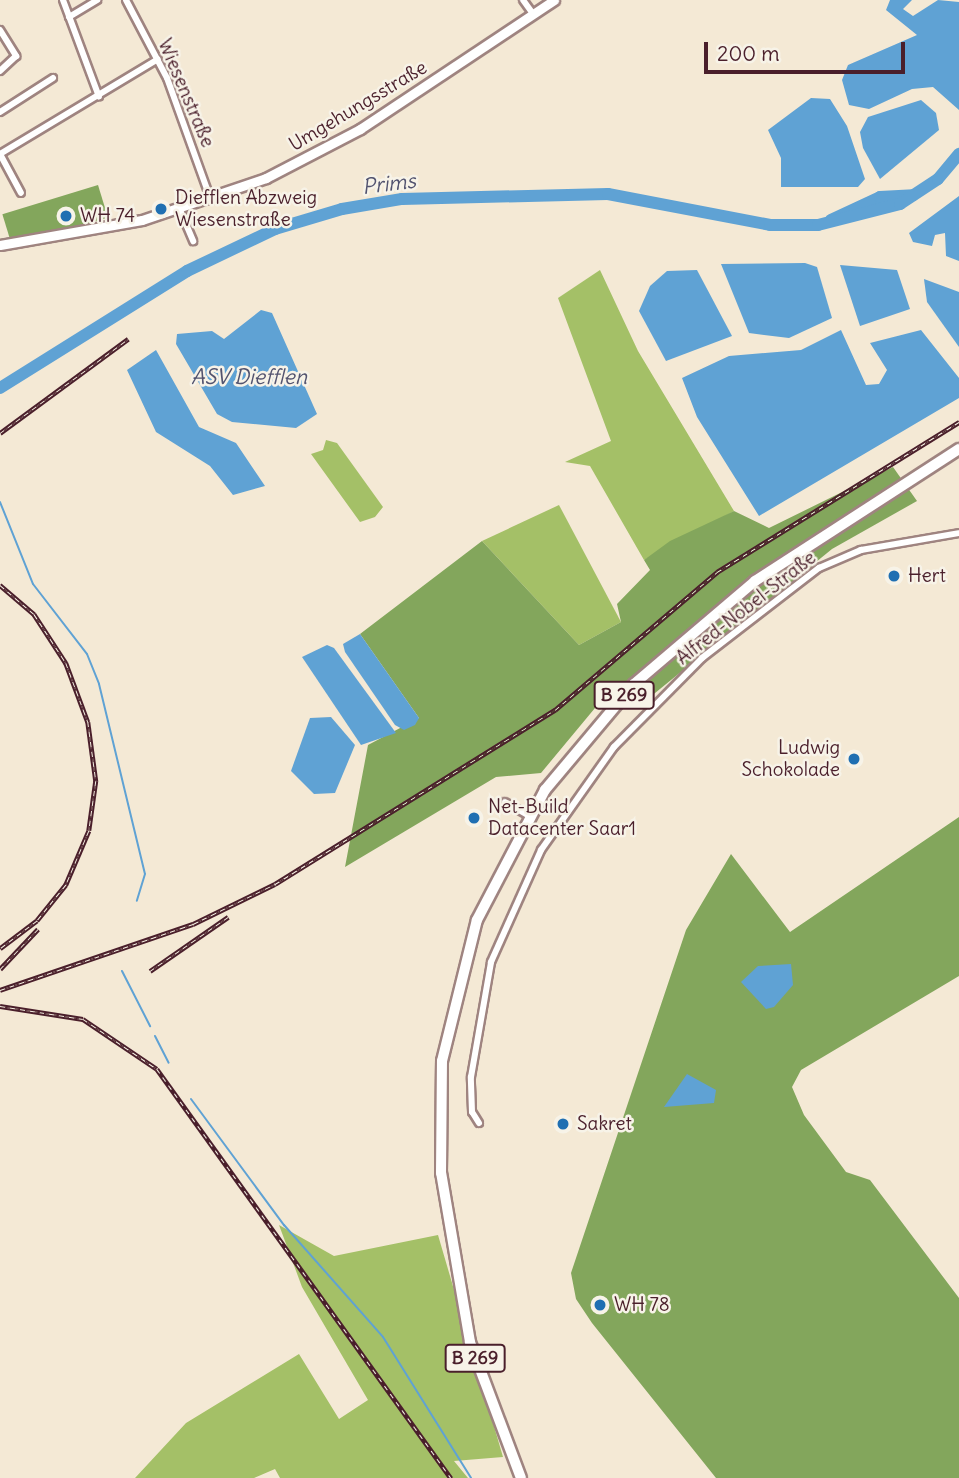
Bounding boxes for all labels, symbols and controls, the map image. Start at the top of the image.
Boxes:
scale bar [707,28,908,72]
street label: Wiesenstraße [153,35,219,151]
text: 200 m [717,40,780,67]
street label: Umgehungsstraße [285,56,431,156]
water label: Prims [361,168,417,200]
place label: Diefflen Abzweig Wiesenstraße [175,187,317,231]
marker: Diefflen Abzweig Wiesenstraße [153,201,169,217]
place label: WH 74 [80,205,135,227]
marker: WH 74 [58,208,74,224]
water label: ASV Diefflen [191,364,307,390]
street label: Alfred-Nobel-Straße [672,546,820,670]
place label: Hert [908,565,946,587]
marker: Hert [886,568,902,584]
road number: B 269 [592,680,656,710]
place label: Ludwig Schokolade [742,737,840,781]
marker: Ludwig Schokolade [846,751,862,767]
place label: Net-Build Datacenter Saar1 [488,796,636,840]
marker: Net-Build Datacenter Saar1 [466,810,482,826]
place label: Sakret [577,1113,632,1135]
marker: Sakret [555,1116,571,1132]
place label: WH 78 [614,1294,670,1316]
marker: WH 78 [592,1297,608,1313]
road number: B 269 [444,1344,506,1372]

